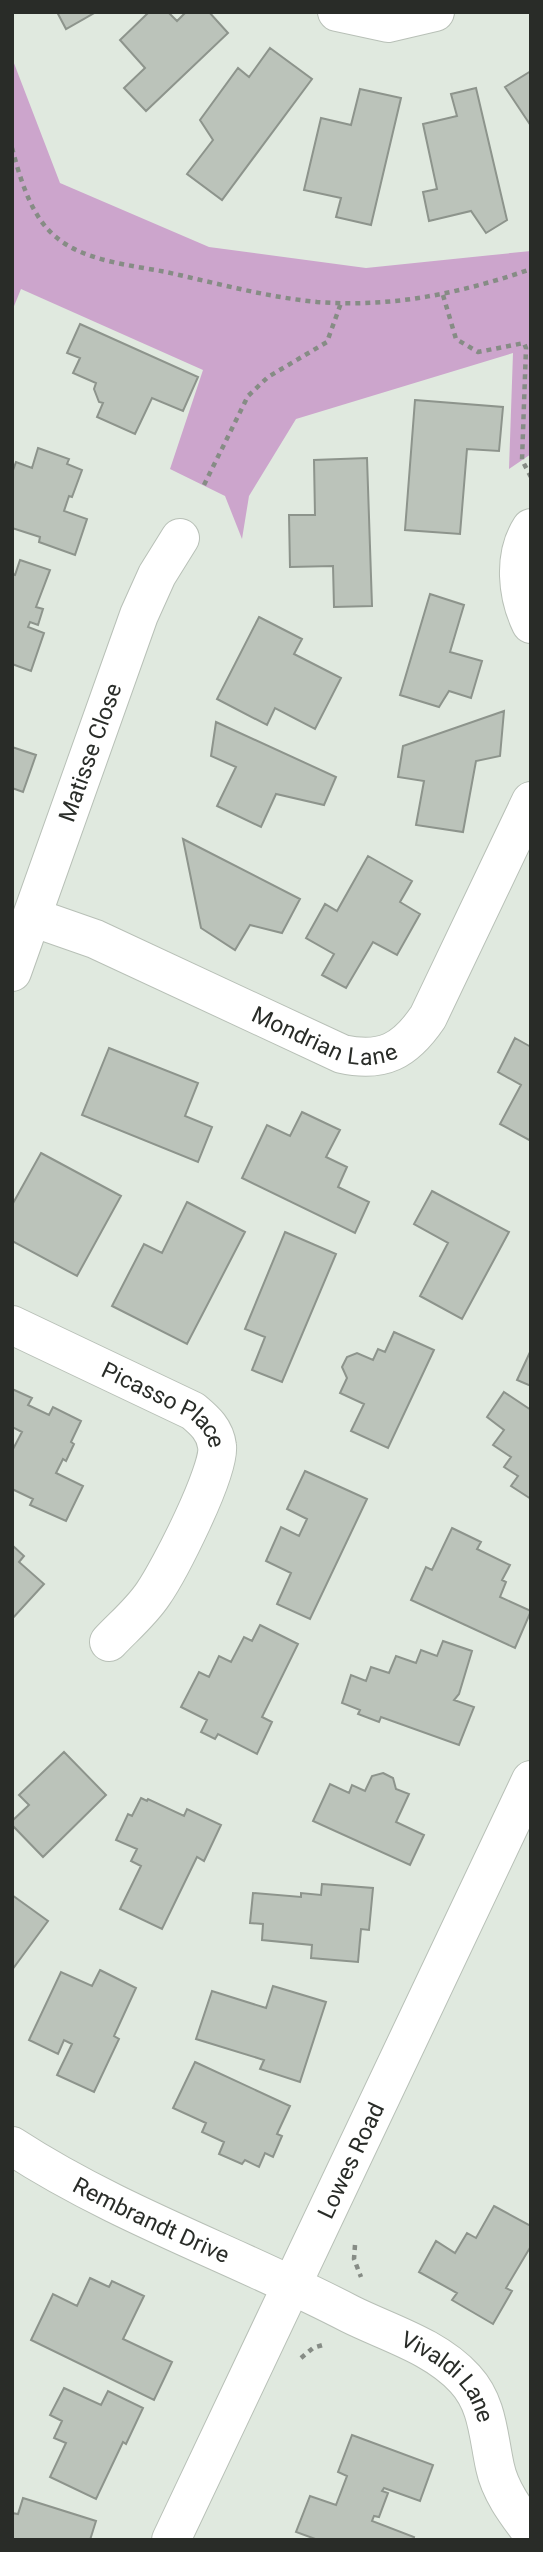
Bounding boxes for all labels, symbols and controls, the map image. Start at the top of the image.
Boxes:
street label: Matisse Close [54,680,128,826]
street label: Mondrian Lane [248,1001,402,1071]
street label: Picasso Place [97,1357,230,1450]
street label: Lowes Road [312,2098,390,2223]
street label: Rembrandt Drive [68,2172,234,2269]
street label: Vivaldi Lane [396,2326,499,2425]

